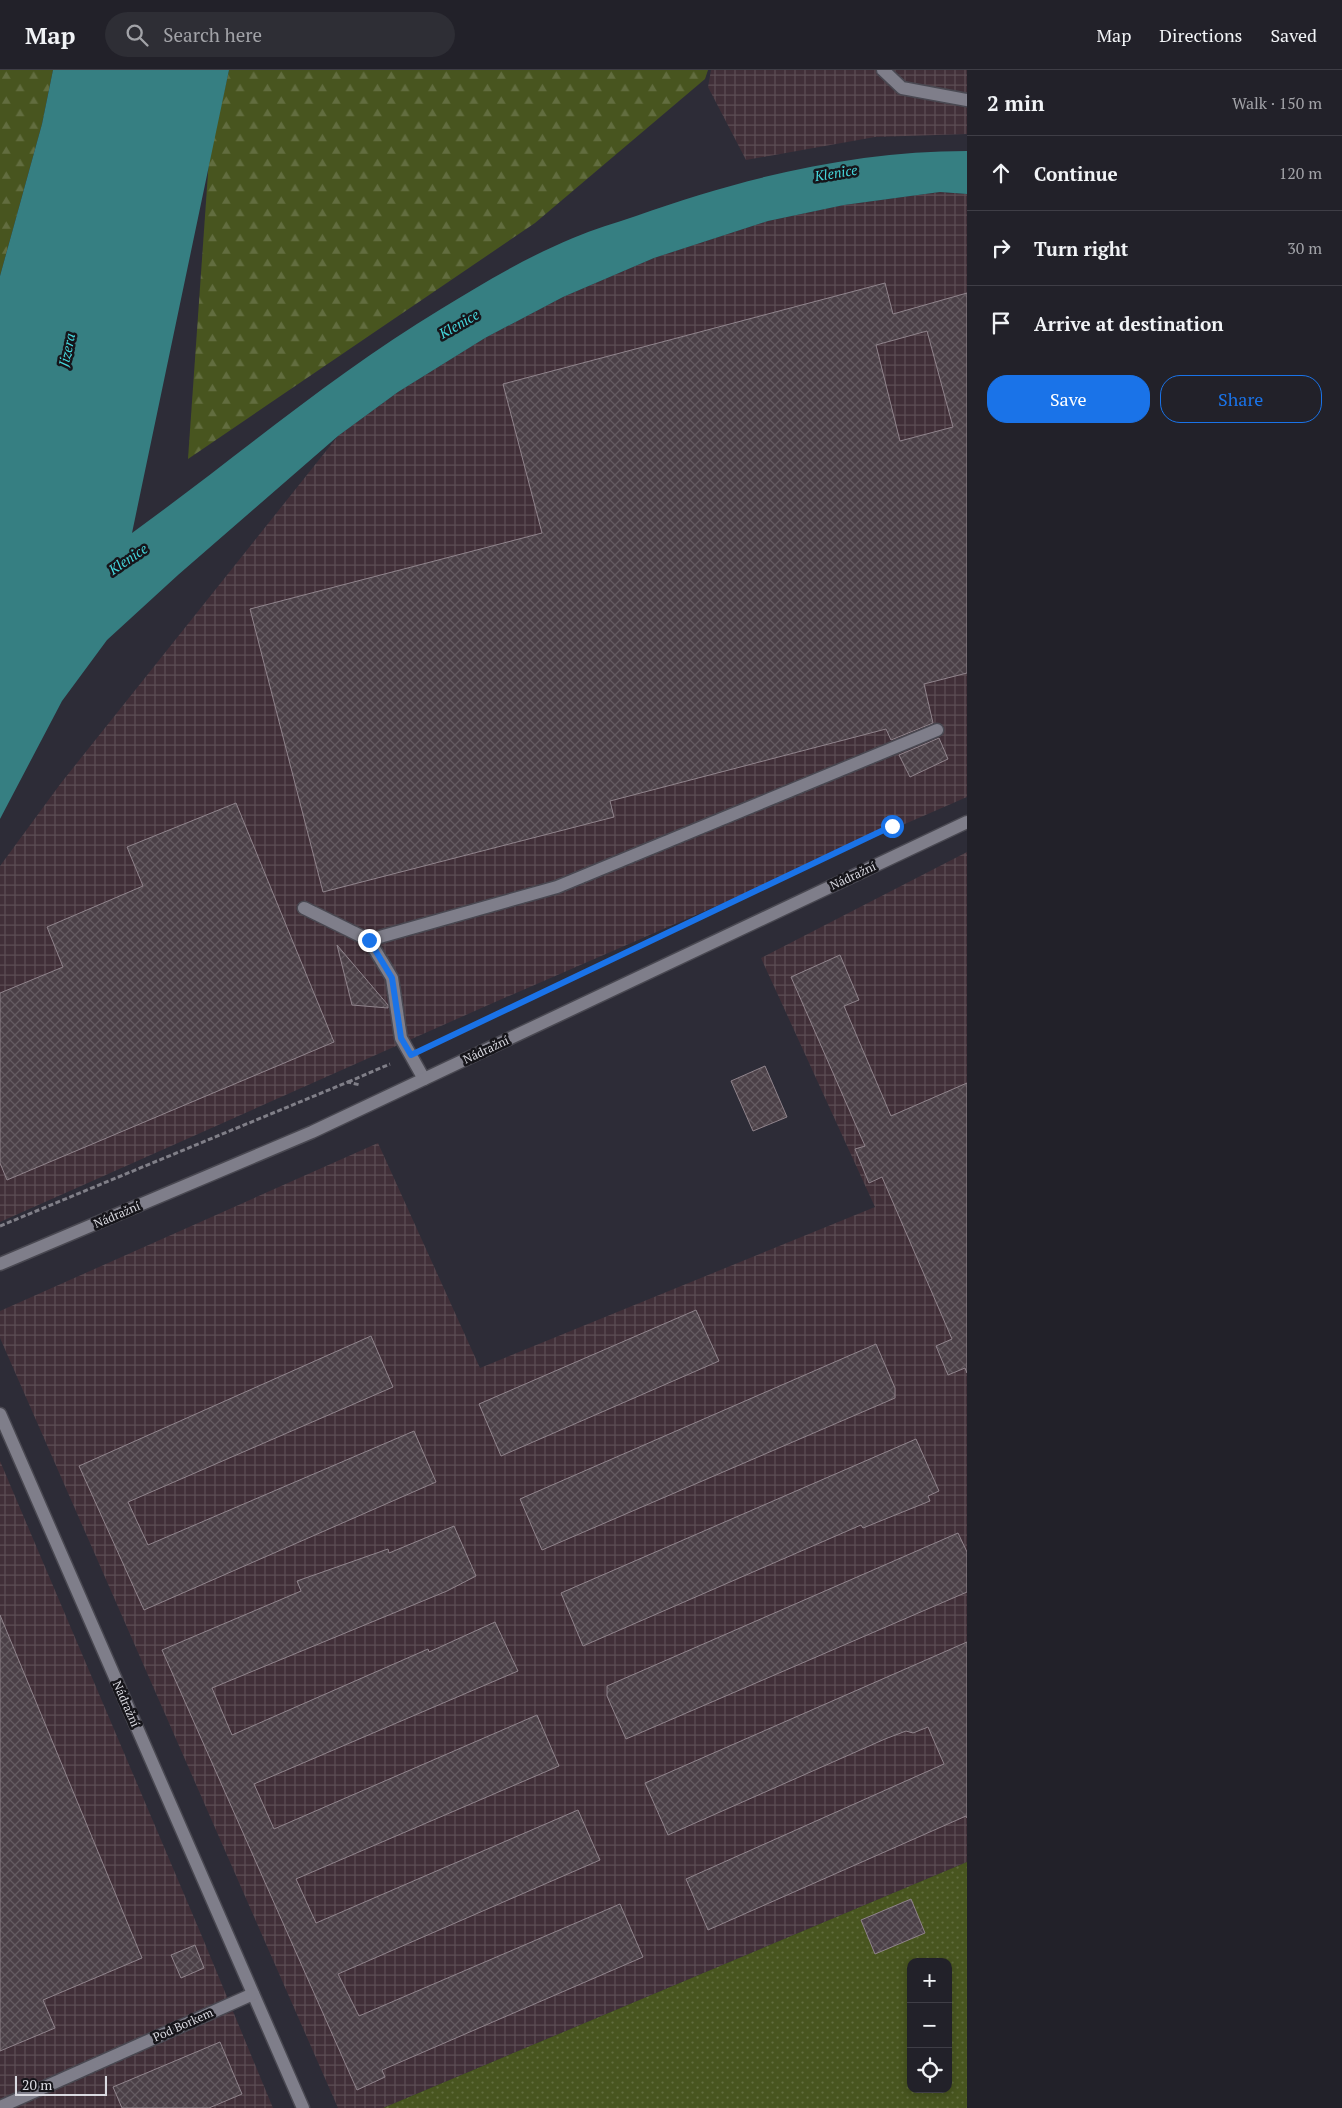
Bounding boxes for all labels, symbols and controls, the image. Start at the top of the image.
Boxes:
search box [105,12,455,57]
text: Map [25,19,75,51]
icon: search [123,21,151,49]
text: Search here [163,22,262,47]
text: Map [1096,23,1131,47]
text: Directions [1159,23,1242,47]
text: Saved [1270,23,1317,47]
text: 2 min [987,89,1044,117]
text: Walk · 150 m [1232,92,1322,114]
icon: ahead [987,159,1015,187]
water label: Klenice [812,160,859,185]
text: Continue [1034,161,1118,186]
text: 120 m [1279,162,1322,184]
icon: right [987,234,1015,262]
text: Turn right [1034,236,1128,261]
text: 30 m [1287,237,1322,259]
water label: Klenice [434,304,483,343]
icon: arrive [987,309,1015,337]
text: Arrive at destination [1034,311,1223,336]
water label: Jizera [53,331,79,369]
button: Save [987,375,1150,423]
button: Share [1160,375,1322,423]
water label: Klenice [104,538,151,579]
route start [881,815,904,838]
street label: Nádražní [828,858,878,893]
route end [358,929,381,952]
street label: Nádražní [461,1032,511,1067]
street label: Nádražní [91,1198,143,1231]
street label: Nádražní [110,1678,143,1729]
map controls [907,1958,952,2093]
button: + [907,1958,952,2003]
button: − [907,2003,952,2048]
street label: Pod Borkem [150,2004,216,2044]
button: locate [907,2048,952,2093]
scale bar [15,2073,108,2096]
text: 20 m [22,2075,52,2094]

